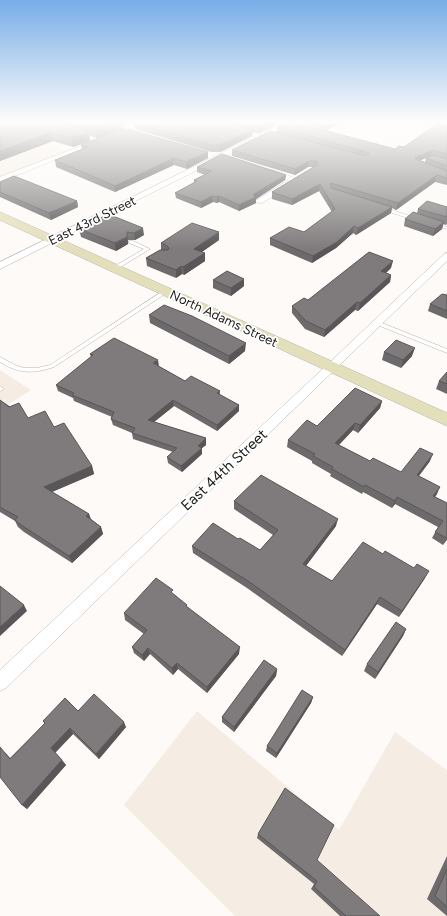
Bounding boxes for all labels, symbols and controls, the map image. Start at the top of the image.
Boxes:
street label: East 43rd Street [46,193,138,248]
street label: North Adams Street [168,287,280,350]
street label: East 44th Street [177,425,271,515]

